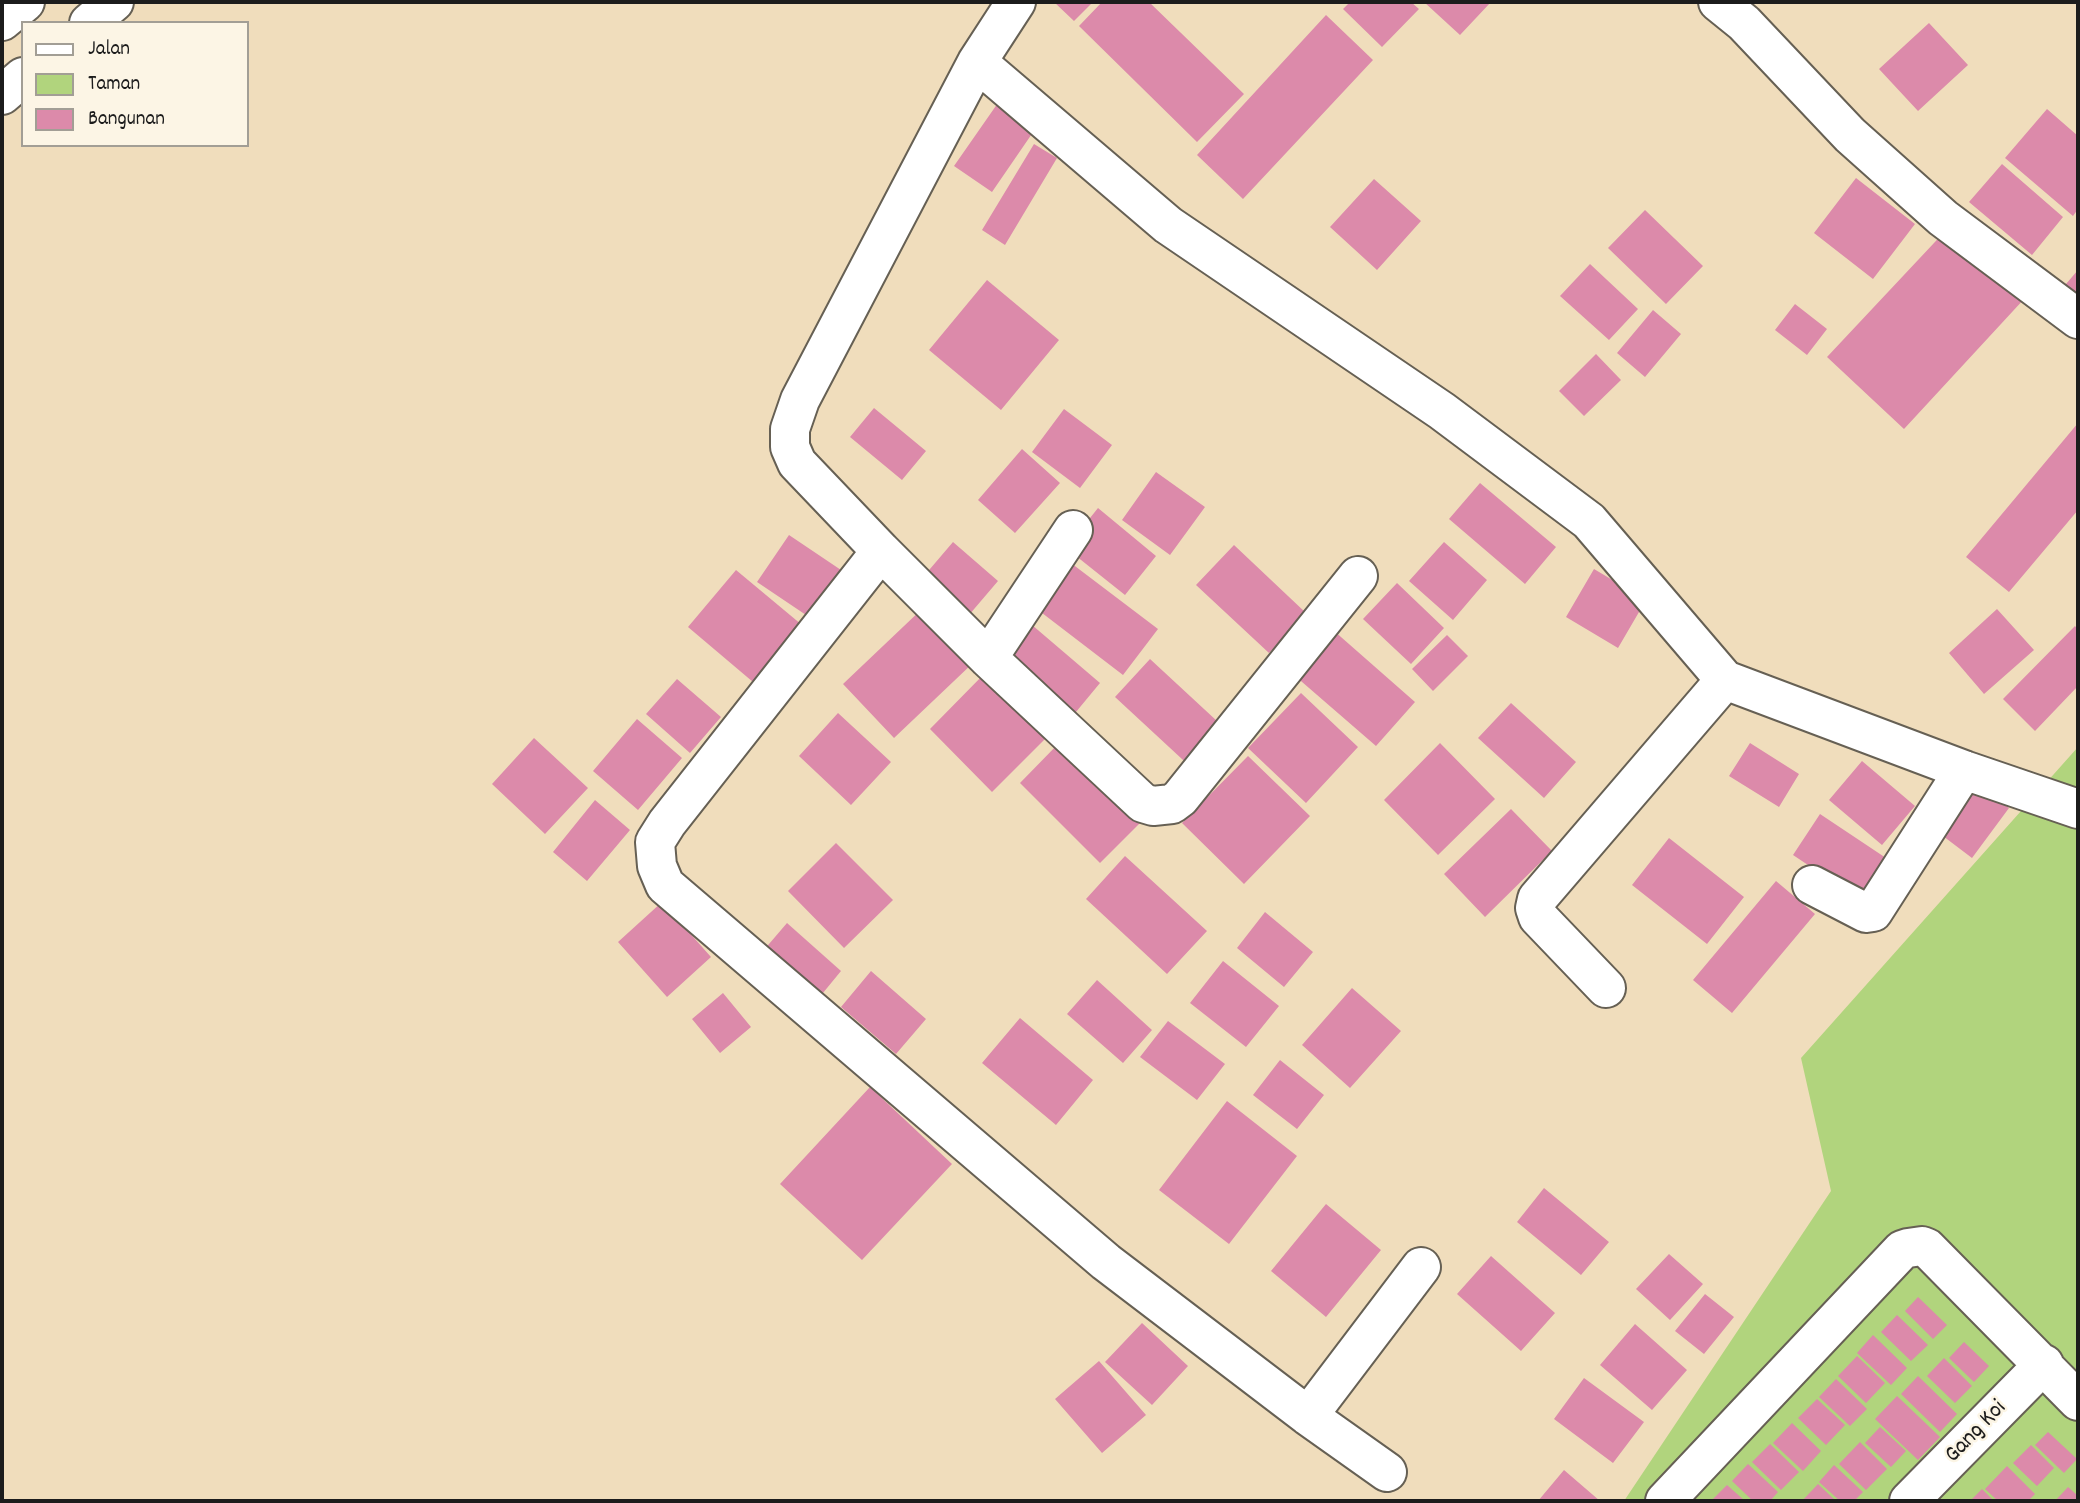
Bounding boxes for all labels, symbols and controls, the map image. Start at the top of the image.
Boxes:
legend [21,21,248,147]
text: Jalan [88,35,130,65]
text: Taman [88,70,140,100]
text: Bangunan [88,105,165,135]
street label: Gang Koi [1940,1395,2014,1471]

